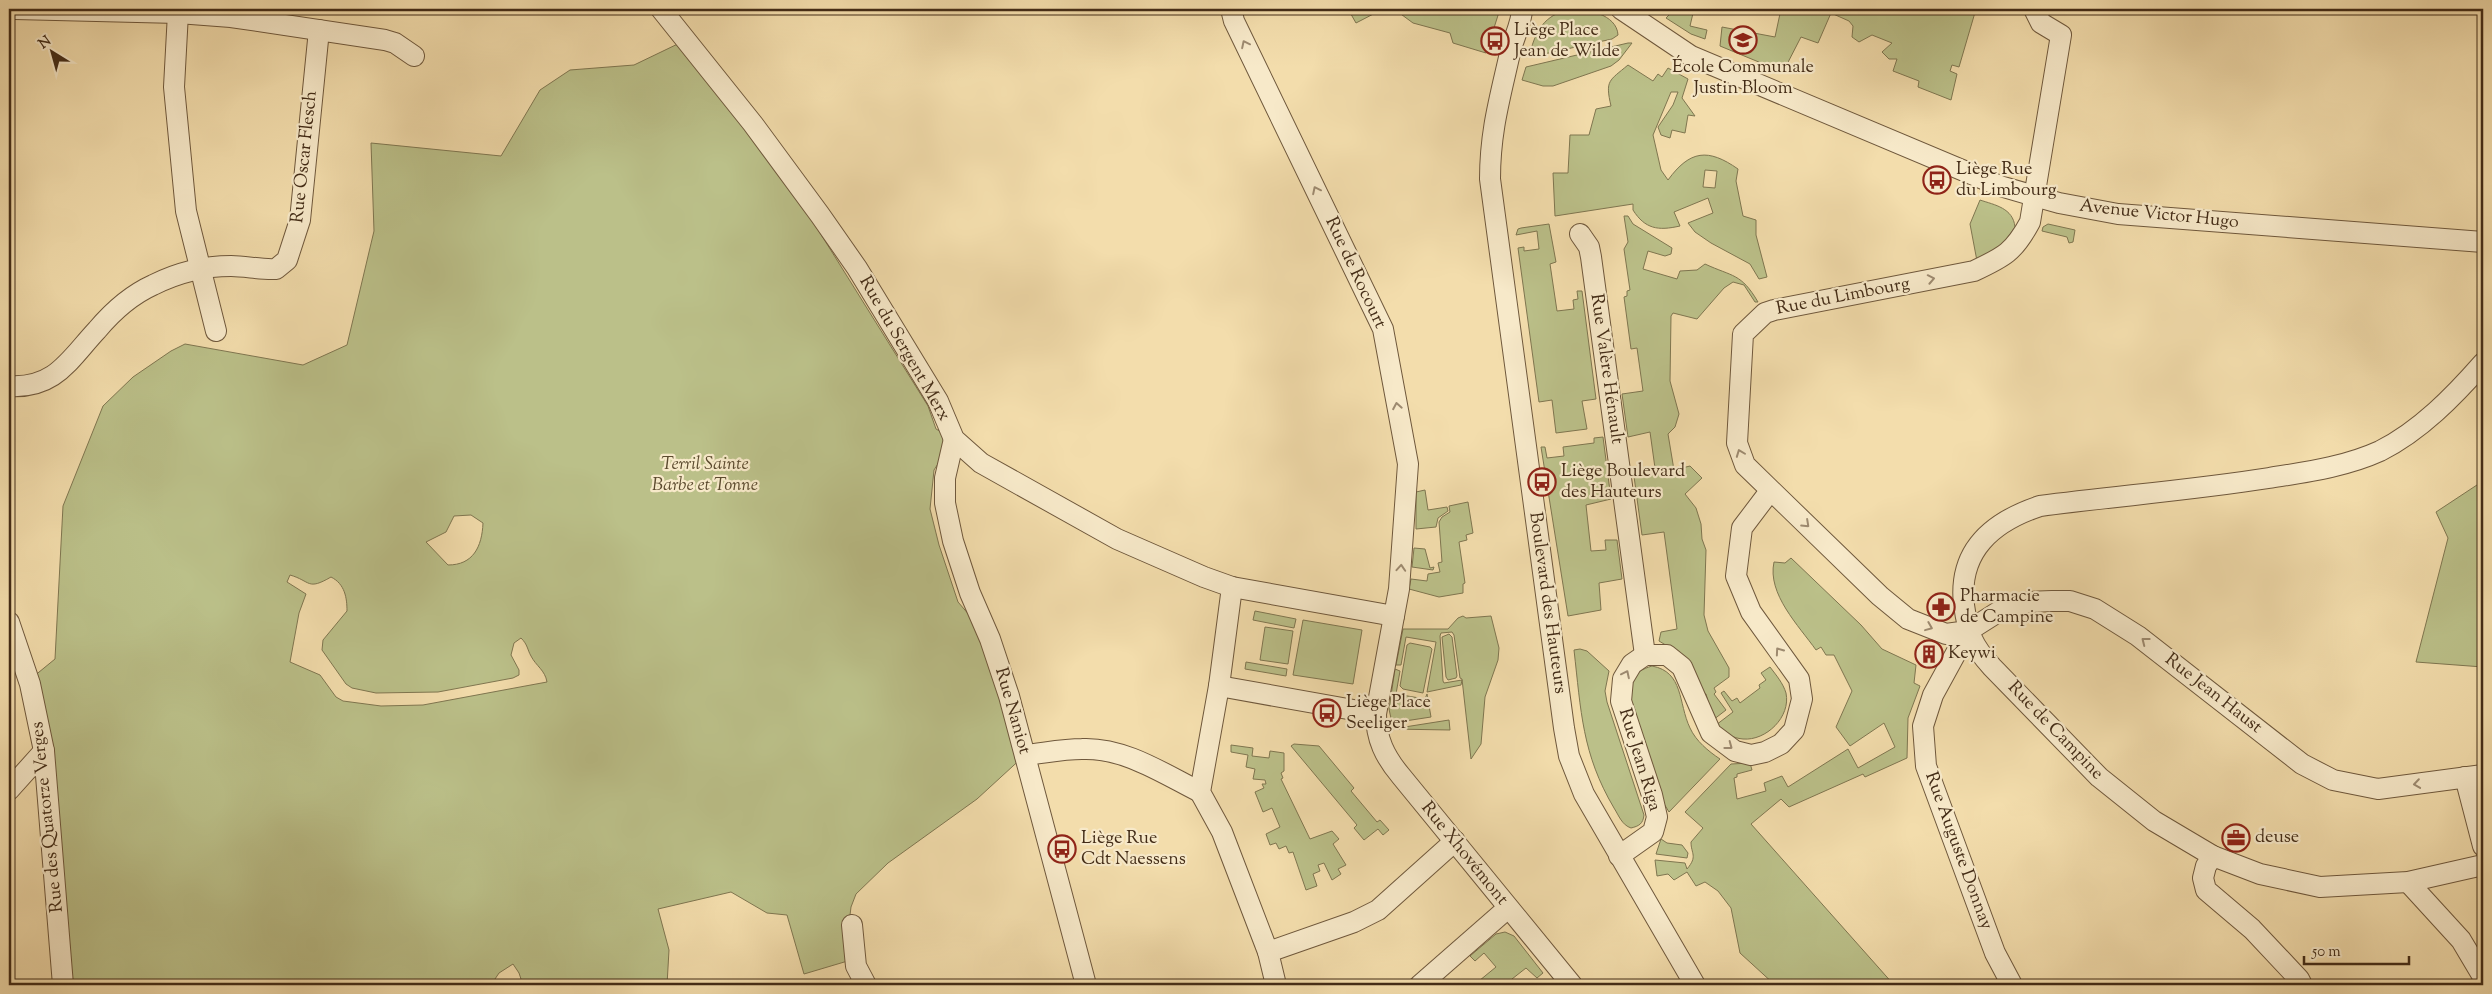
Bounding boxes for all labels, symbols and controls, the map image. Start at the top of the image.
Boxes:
place label: Liège Place Jean de Wilde [1513,18,1620,65]
school or university icon: École Communale Justin Bloom [1728,25,1758,55]
bus stop icon: Liège Place Jean de Wilde [1480,26,1510,56]
north arrow [28,28,78,78]
text: N [35,32,56,55]
one-way arrow [1241,40,1252,49]
place label: École Communale Justin Bloom [1672,55,1814,102]
street label: Rue Oscar Flesch [285,89,325,225]
place label: Liège Rue du Limbourg [1956,157,2057,204]
bus stop icon: Liège Rue du Limbourg [1922,165,1952,195]
one-way arrow [1312,186,1323,195]
street label: Avenue Victor Hugo [2078,194,2240,236]
street label: Rue de Rocourt [1318,213,1392,333]
street label: Rue du Limbourg [1774,271,1912,323]
street label: Rue du Sergent Merx [852,272,956,427]
one-way arrow [1926,274,1935,285]
street label: Rue Valère Hénault [1583,292,1629,446]
one-way arrow [1393,402,1403,411]
one-way arrow [1736,449,1747,458]
park label: Terril Sainte Barbe et Tonne [652,452,758,499]
place label: Liège Boulevard des Hauteurs [1561,459,1685,506]
bus stop icon: Liège Boulevard des Hauteurs [1527,467,1557,497]
street label: Boulevard des Hauteurs [1521,510,1573,696]
one-way arrow [1800,518,1809,527]
one-way arrow [1395,563,1406,571]
place label: Pharmacie de Campine [1960,584,2053,631]
pharmacy icon: Pharmacie de Campine [1926,592,1956,622]
one-way arrow [1924,621,1933,632]
one-way arrow [2142,638,2151,646]
building icon: Keywi [1914,639,1944,669]
place label: Keywi [1948,641,1996,667]
one-way arrow [1776,647,1785,657]
street label: Rue Jean Haust [2159,648,2267,740]
street label: Rue Naniot [987,665,1037,757]
one-way arrow [1620,671,1630,680]
street label: Rue de Campine [2001,676,2109,786]
place label: Liège Place Seeliger [1346,690,1431,737]
bus stop icon: Liège Place Seeliger [1312,698,1342,728]
street label: Rue Jean Riga [1611,705,1667,815]
street label: Rue des Quatorze Verges [25,720,71,914]
one-way arrow [1723,740,1733,749]
street label: Rue Auguste Donnay [1917,768,1999,934]
one-way arrow [2413,778,2421,788]
street label: Rue Xhovémont [1414,797,1514,911]
office icon: deuse [2221,823,2251,853]
place label: deuse [2255,825,2299,851]
place label: Liège Rue Cdt Naessens [1081,826,1186,873]
bus stop icon: Liège Rue Cdt Naessens [1047,834,1077,864]
scale bar [2304,934,2410,966]
text: 50 m [2311,942,2341,963]

